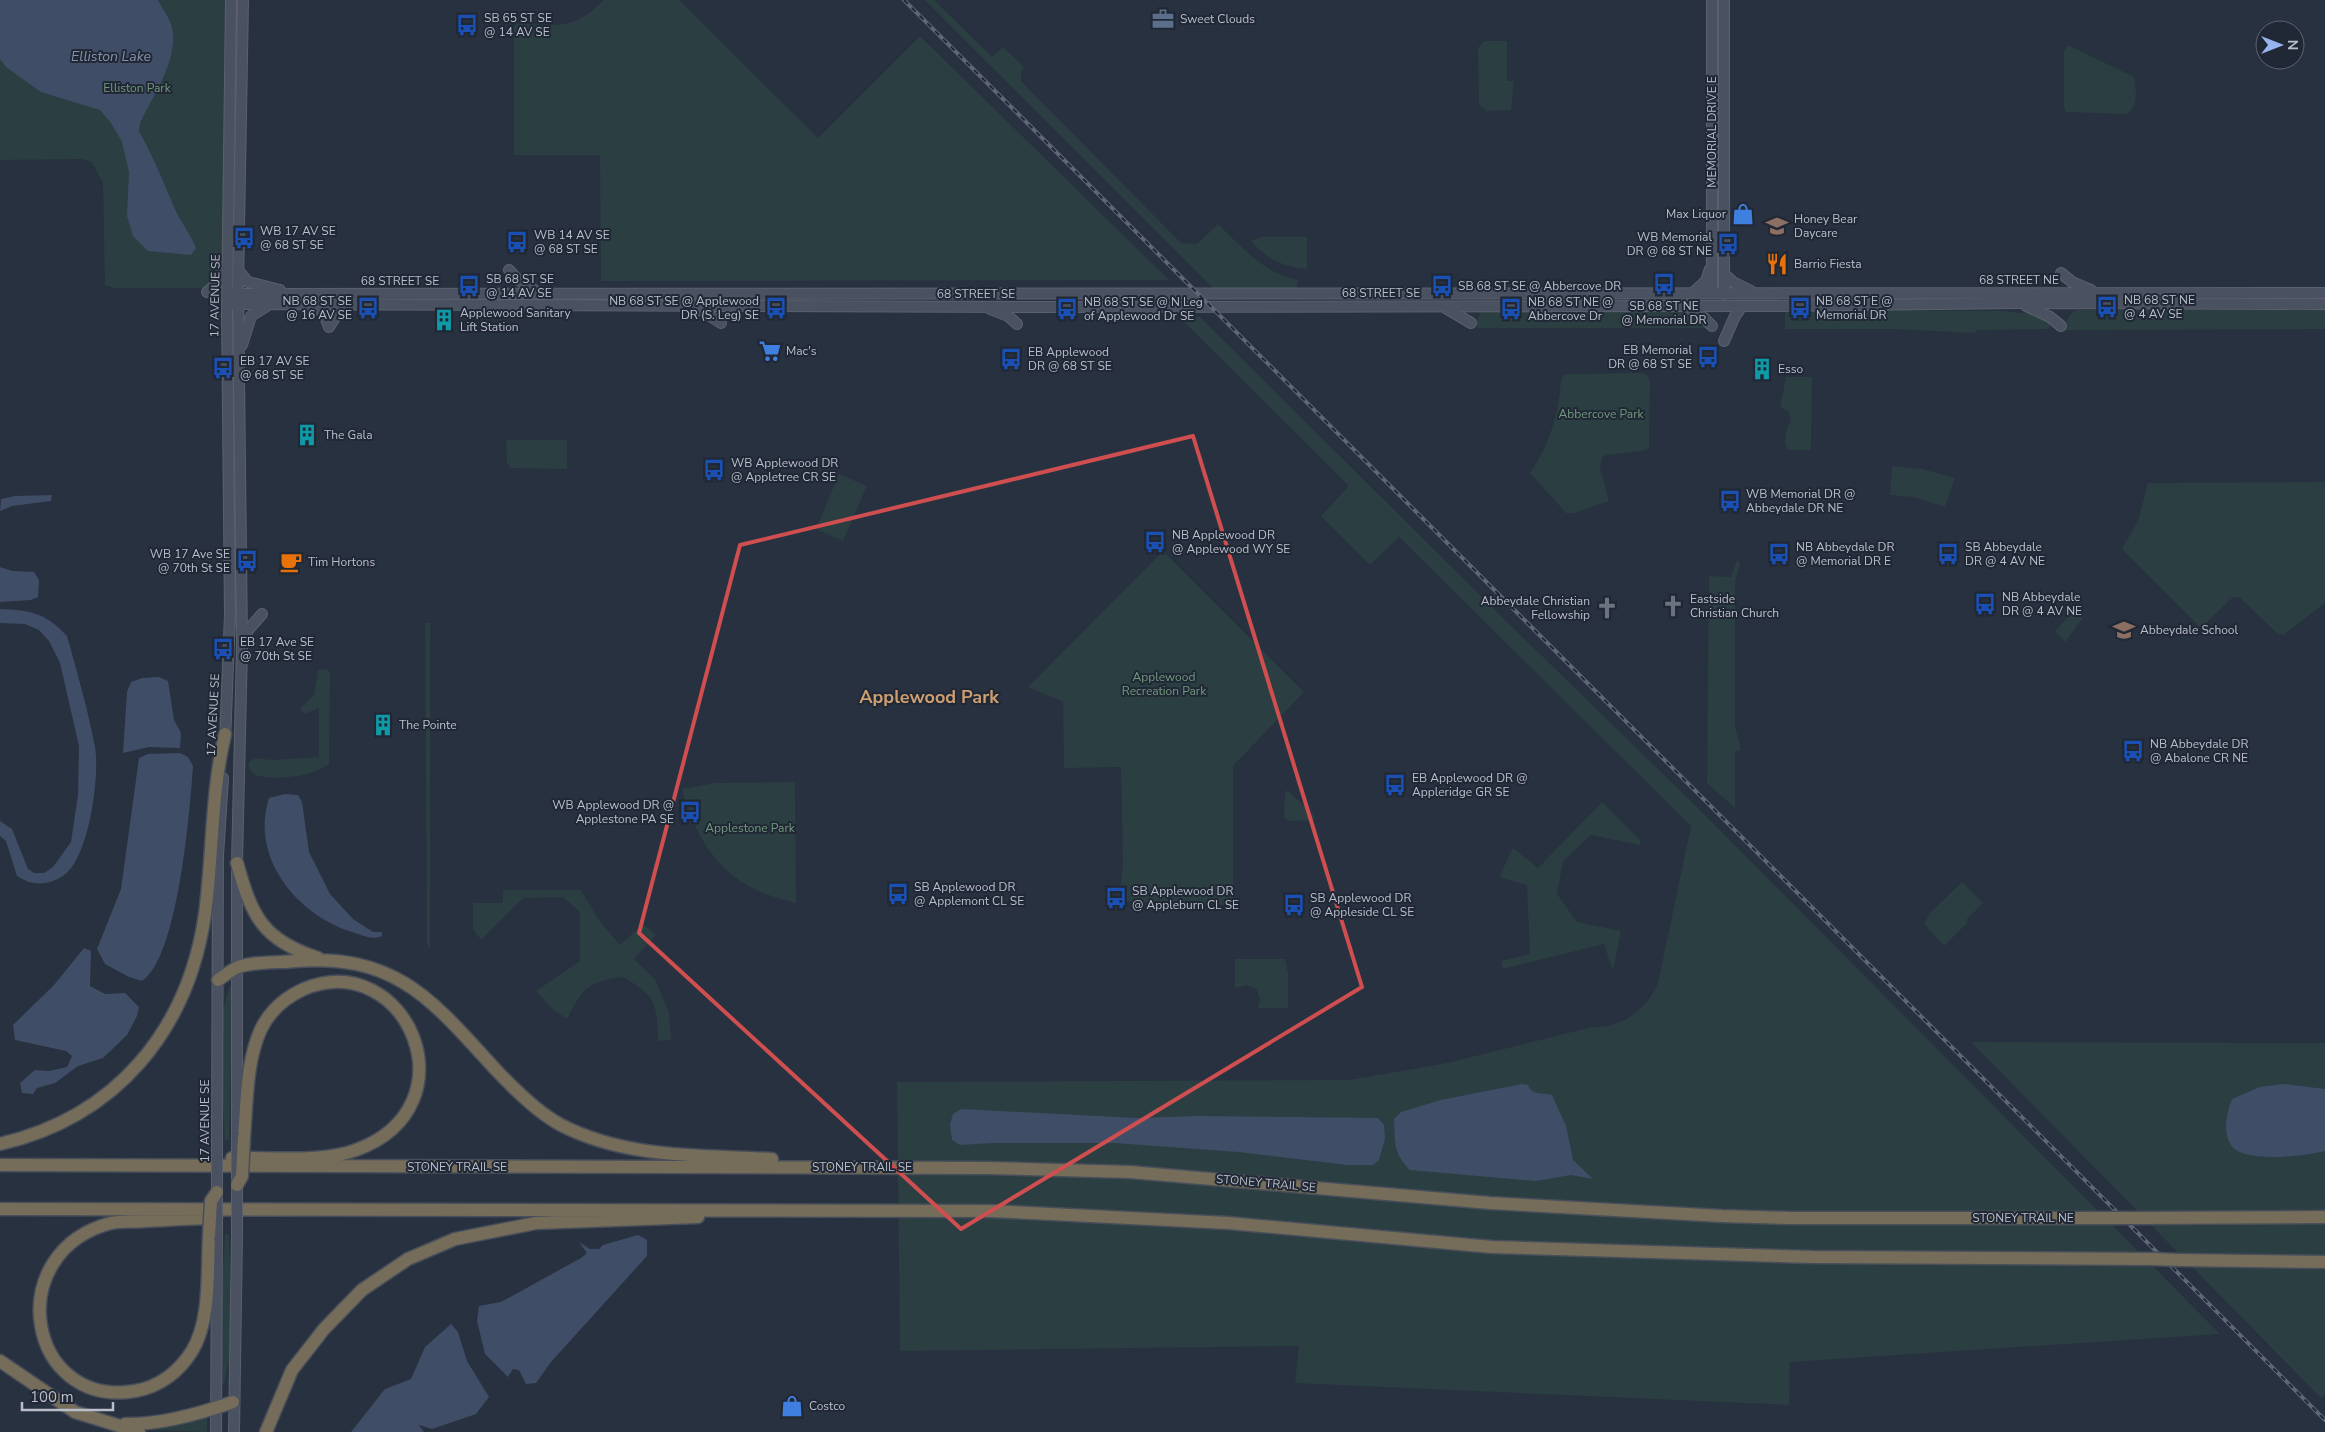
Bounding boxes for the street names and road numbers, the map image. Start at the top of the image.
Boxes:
street label: MEMORIAL DRIVE E [1704,76,1720,188]
street label: 17 AVENUE SE [206,254,224,338]
street label: 68 STREET NE [1979,272,2059,288]
street label: 68 STREET SE [361,273,439,289]
street label: 68 STREET SE [1342,285,1420,301]
street label: 68 STREET SE [937,286,1015,302]
street label: 17 AVENUE SE [203,673,223,757]
street label: 17 AVENUE SE [197,1080,213,1162]
street label: STONEY TRAIL SE [407,1159,507,1175]
street label: STONEY TRAIL SE [812,1159,912,1175]
street label: STONEY TRAIL SE [1215,1171,1317,1195]
street label: STONEY TRAIL NE [1972,1210,2074,1226]

